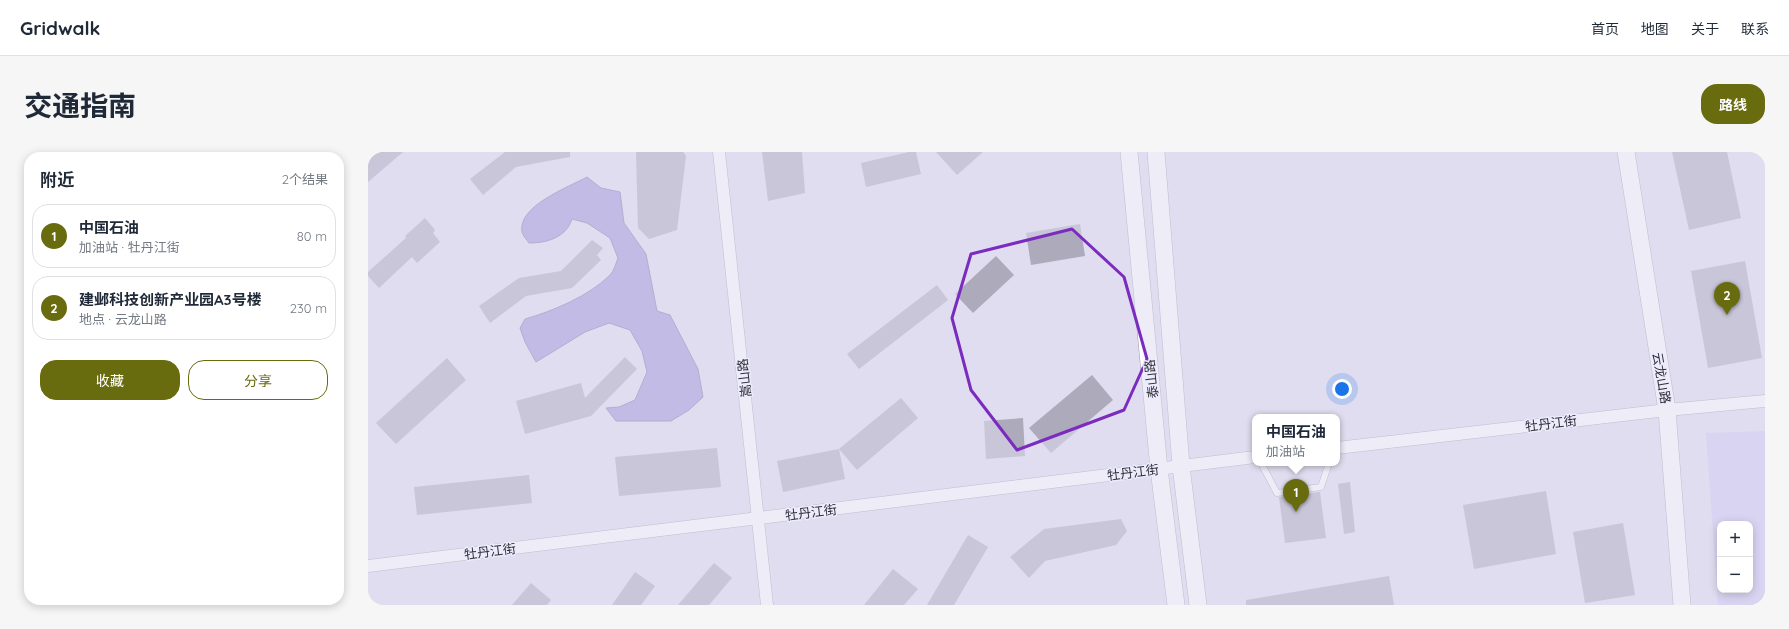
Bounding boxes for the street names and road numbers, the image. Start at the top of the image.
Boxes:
street label: 云龙山路 [1650,351,1674,405]
street label: 嵩山路 [734,358,754,398]
street label: 泰山路 [1141,359,1161,399]
street label: 牡丹江街 [1524,412,1578,434]
street label: 牡丹江街 [1106,461,1160,483]
street label: 牡丹江街 [784,501,838,523]
street label: 牡丹江街 [463,540,517,562]

